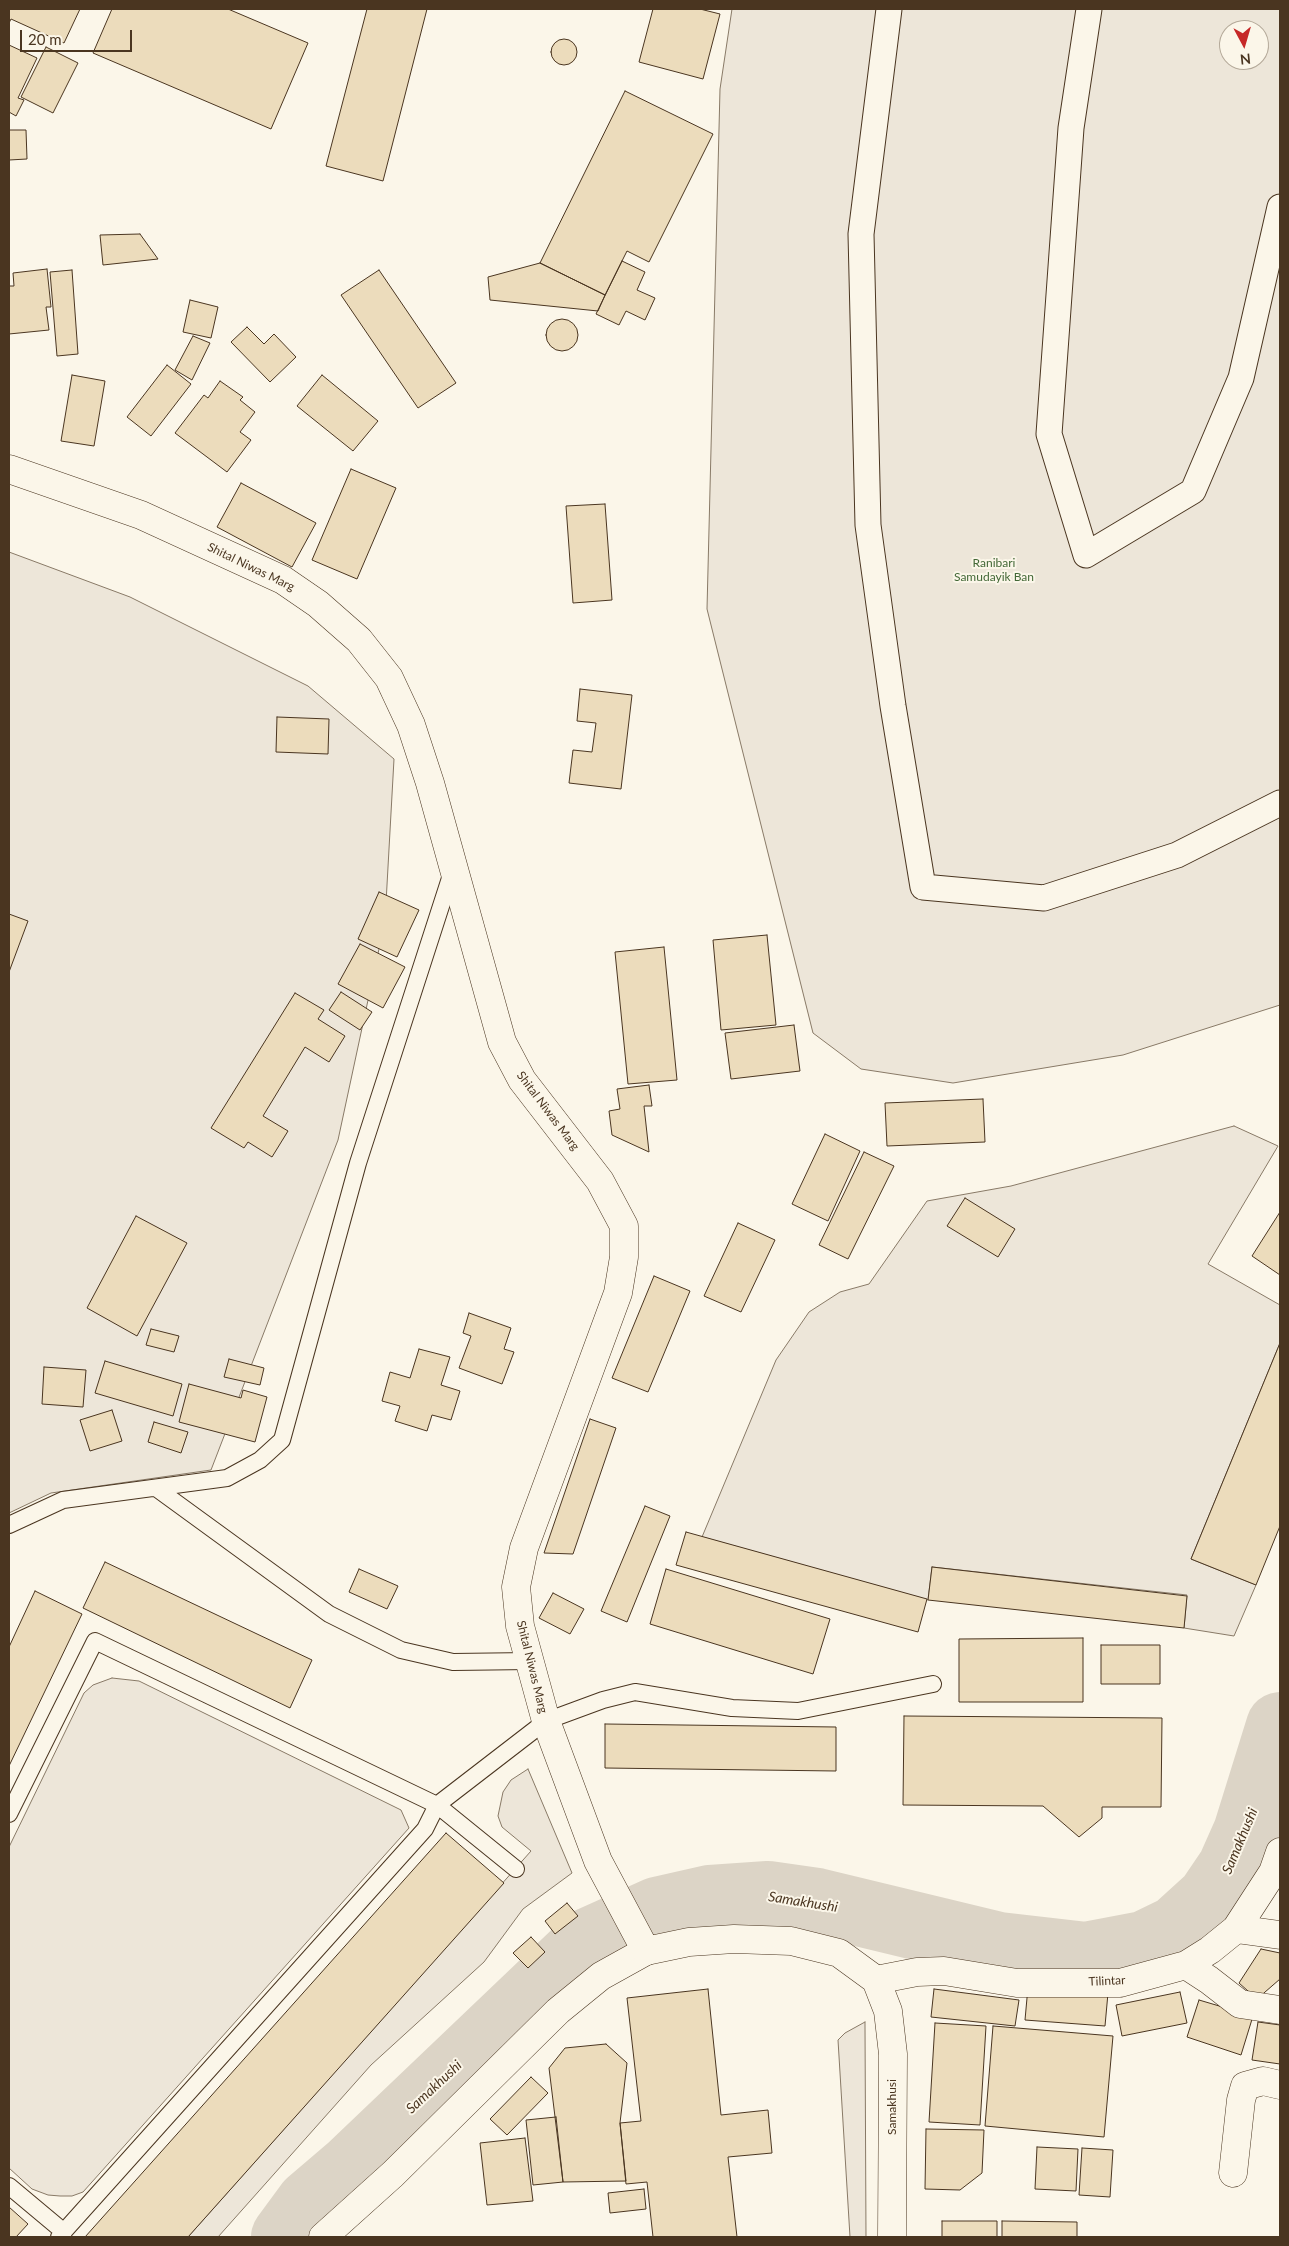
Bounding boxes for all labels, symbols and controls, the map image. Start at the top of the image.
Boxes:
scale bar [22,20,135,52]
north arrow [1219,20,1269,70]
text: 20 m [28,30,62,48]
text: N [1239,50,1252,68]
street label: Shital Niwas Marg [205,540,297,594]
park label: Ranibari Samudayik Ban [954,556,1034,584]
street label: Shital Niwas Marg [514,1069,582,1153]
street label: Shital Niwas Marg [514,1619,550,1715]
water label: Samakhushi [1219,1805,1261,1877]
water label: Samakhushi [767,1888,839,1916]
street label: Tilintar [1088,1973,1126,1989]
water label: Samakhushi [403,2057,465,2117]
street label: Samakhusi [885,2079,899,2135]

